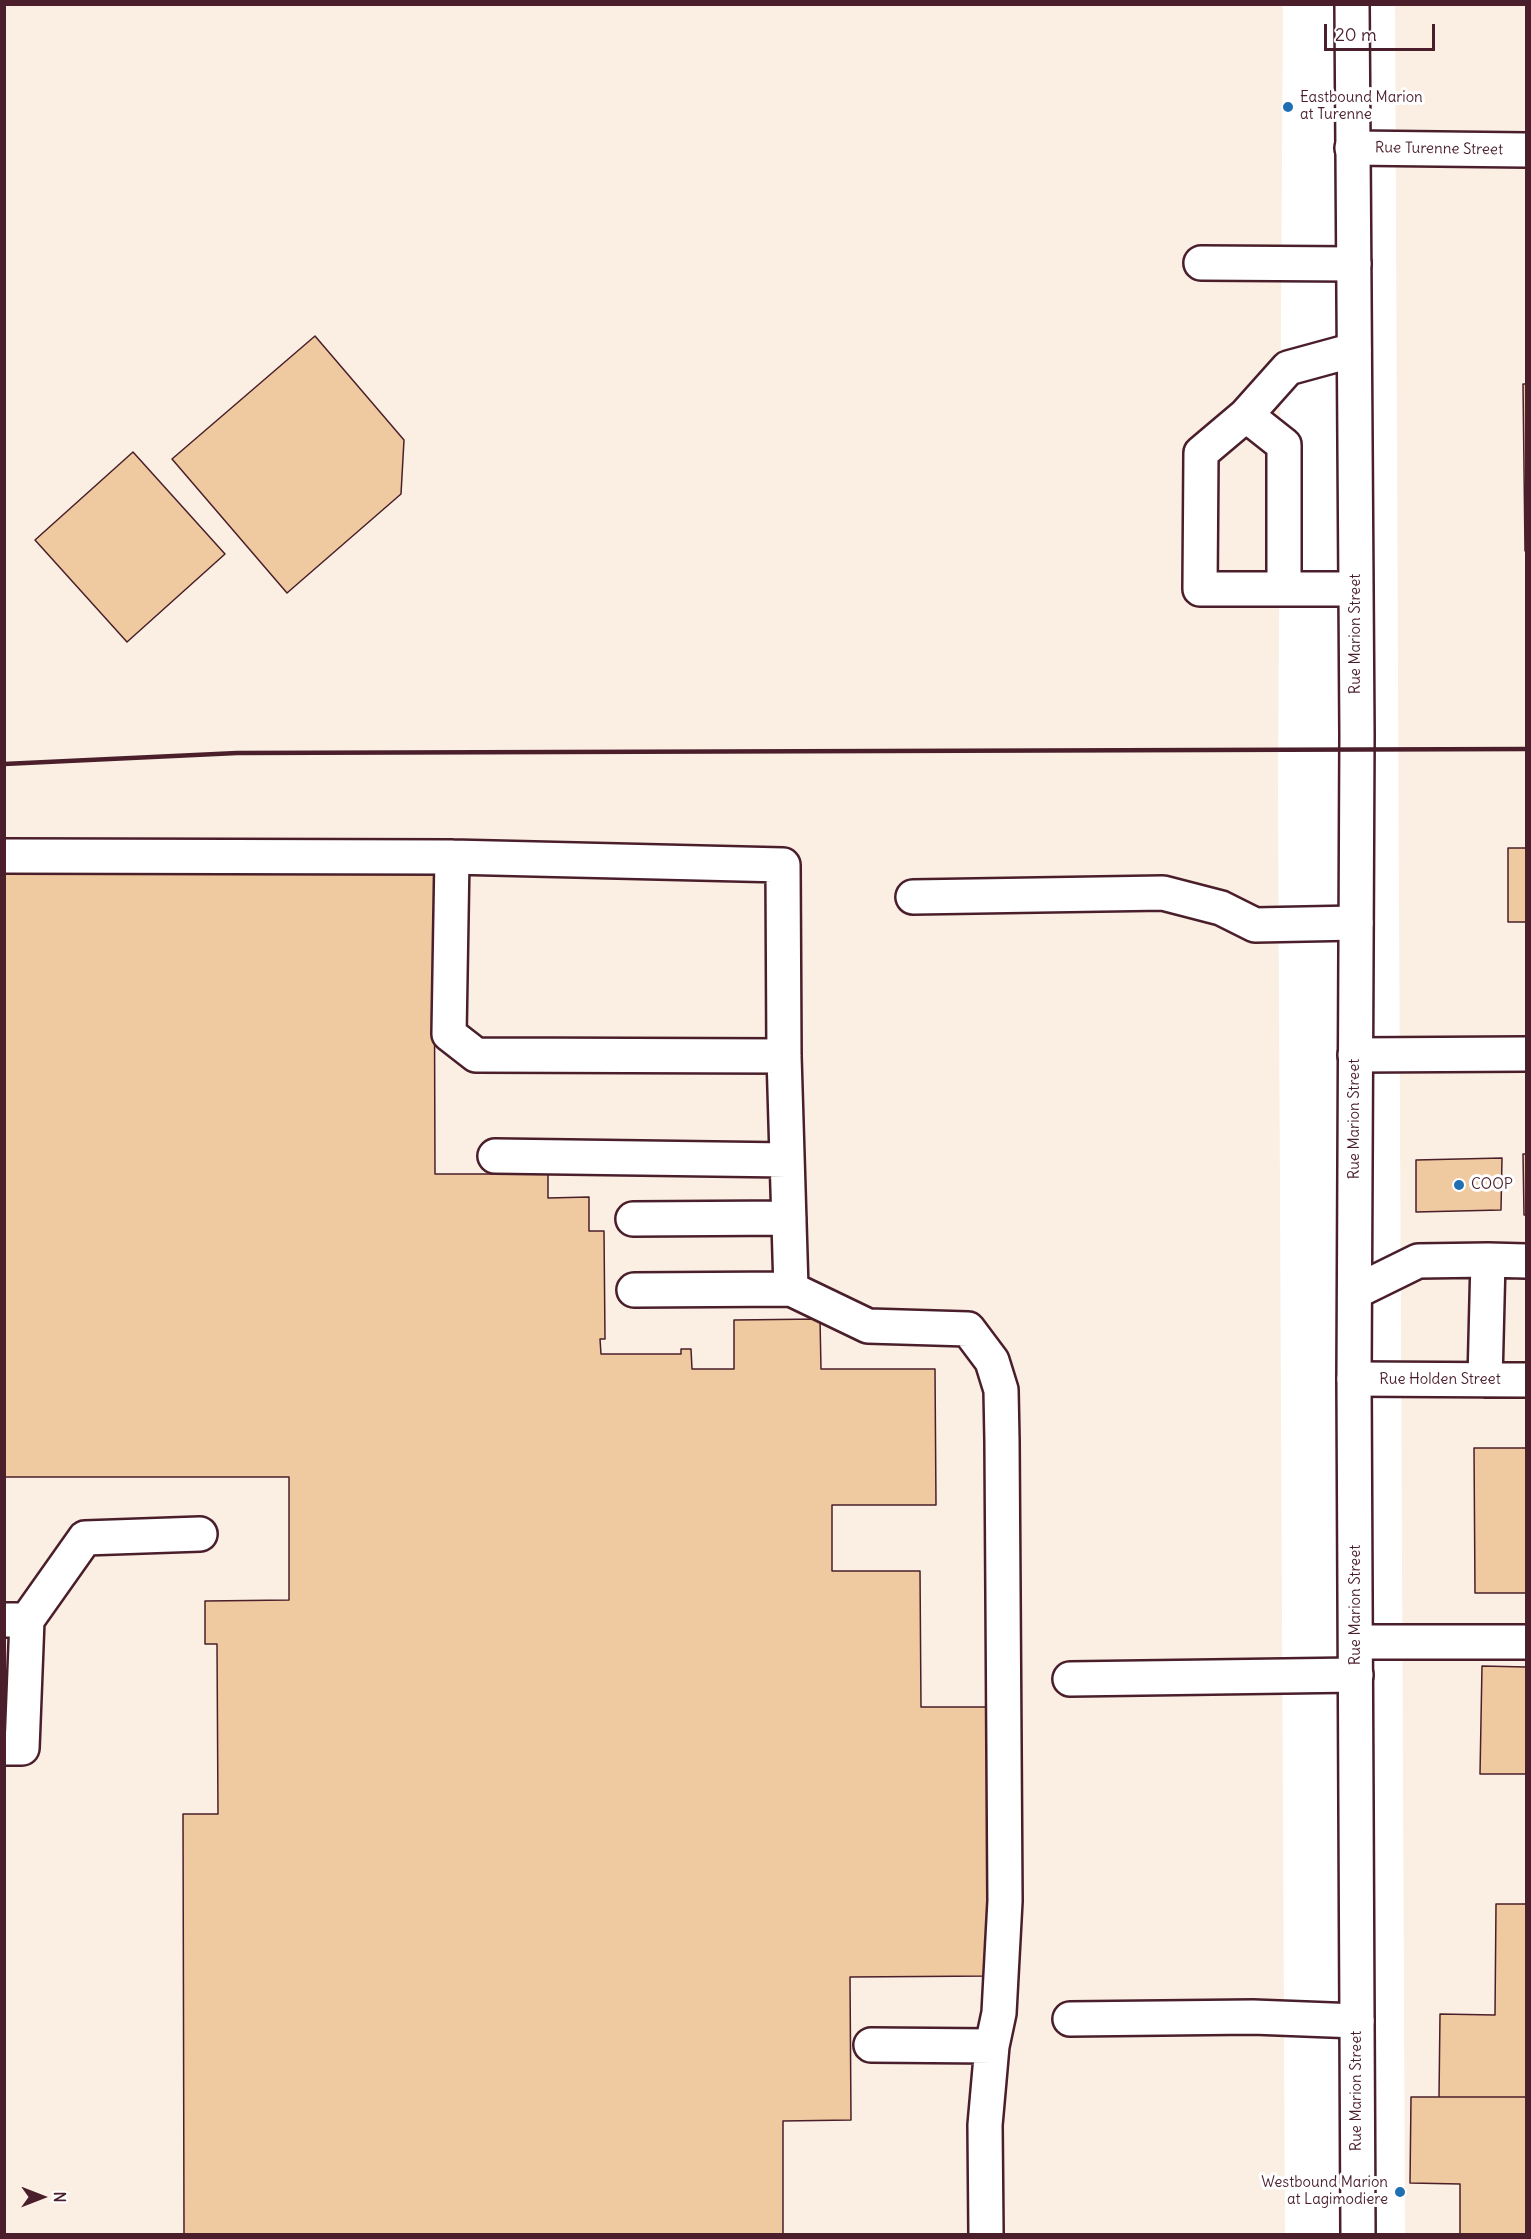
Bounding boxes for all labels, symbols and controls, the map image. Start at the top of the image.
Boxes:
scale bar [1327,12,1438,50]
text: 20 m [1335,23,1377,46]
place label: Eastbound Marion at Turenne [1300,89,1423,124]
marker: Eastbound Marion at Turenne [1281,100,1295,114]
street label: Rue Turenne Street [1375,139,1503,159]
street label: Rue Marion Street [1347,574,1365,694]
street label: Rue Marion Street [1346,1059,1364,1179]
place label: COOP [1471,1176,1513,1194]
marker: COOP [1452,1178,1466,1192]
street label: Rue Holden Street [1379,1371,1501,1389]
street label: Rue Marion Street [1347,1545,1365,1665]
street label: Rue Marion Street [1348,2031,1366,2151]
north arrow [12,2167,72,2227]
place label: Westbound Marion at Lagimodiere [1261,2174,1388,2209]
marker: Westbound Marion at Lagimodiere [1393,2185,1407,2199]
text: N [50,2191,70,2203]

